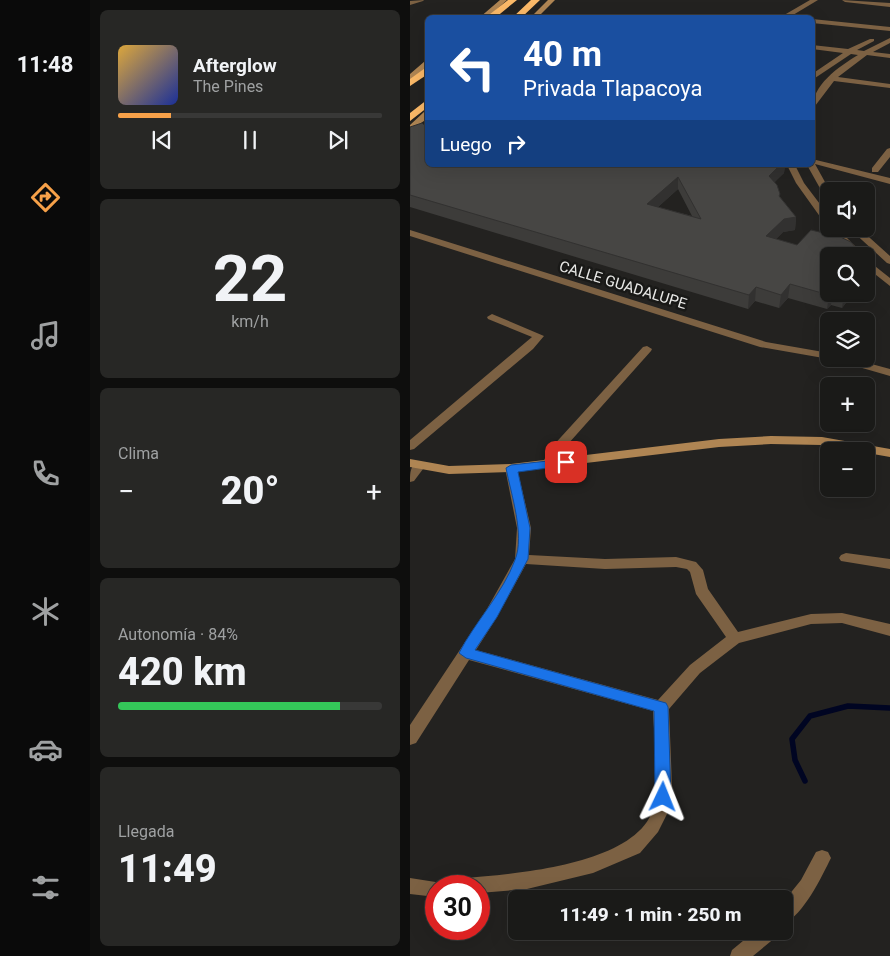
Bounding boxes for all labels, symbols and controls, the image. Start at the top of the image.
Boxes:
text: 40 m [523,34,602,75]
icon: left [440,35,505,100]
text: 11:48 [17,52,73,77]
text: Afterglow [193,54,277,77]
text: Privada Tlapacoya [523,76,702,101]
text: The Pines [193,77,263,96]
icon: previous [148,126,176,154]
icon: pause [236,126,264,154]
icon: next [324,126,352,154]
icon: right [502,130,530,158]
text: Luego [440,133,492,156]
icon: directions [28,180,63,215]
map controls [820,182,875,497]
button: sound [820,182,875,237]
text: 22 [213,241,287,317]
button: search [820,247,875,302]
street label: CALLE GUADALUPE [557,257,689,313]
text: km/h [231,312,269,331]
button: layers [820,312,875,367]
icon: music [28,318,63,353]
button: + [820,377,875,432]
pin [545,441,587,483]
button: − [820,442,875,497]
text: Clima [118,444,159,463]
icon: arrive [552,448,580,476]
icon: phone [28,456,63,491]
text: 20° [221,469,279,513]
text: − [118,475,134,508]
text: + [366,475,382,508]
icon: climate [28,594,63,629]
text: Autonomía · 84% [118,625,238,644]
text: 420 km [118,650,247,694]
icon: car [28,732,63,767]
position arrow [636,770,688,822]
text: Llegada [118,822,174,841]
text: 11:49 [118,847,217,891]
icon: filters [28,870,63,905]
speed limit sign: 30 [425,875,490,940]
text: 11:49 · 1 min · 250 m [559,903,742,926]

